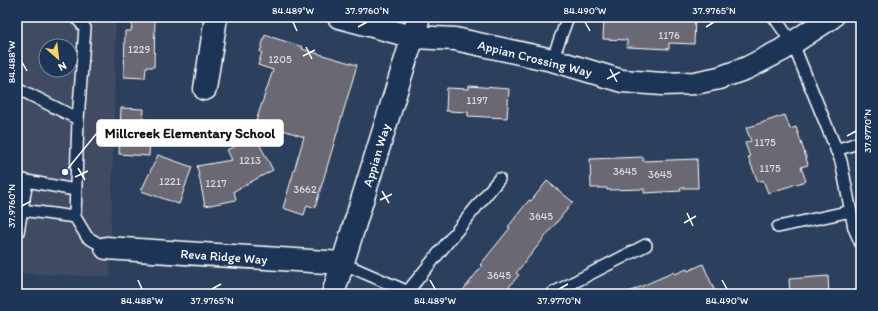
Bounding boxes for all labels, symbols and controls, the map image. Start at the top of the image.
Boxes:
text: 84.489°W [272,4,315,17]
text: 37.9760°N [345,4,389,17]
text: 84.490°W [564,4,607,17]
text: 37.9765°N [692,4,736,17]
house number: 1176 [658,29,680,42]
street label: Appian Crossing Way [476,37,594,80]
north arrow [38,38,78,78]
text: 84.488°W [5,40,18,83]
house number: 1229 [128,43,150,56]
house number: 1205 [268,53,292,66]
text: N [56,59,69,74]
house number: 1197 [466,94,488,107]
text: 37.9770°N [861,109,874,153]
callout: Millcreek Elementary School [97,120,283,146]
street label: Appian Way [360,122,393,189]
text: Millcreek Elementary School [105,125,276,142]
house number: 1175 [754,136,776,149]
house number: 1213 [239,154,261,167]
house number: 1175 [759,162,781,175]
house number: 3645 [613,165,637,178]
house number: 3645 [648,168,672,181]
house number: 1221 [159,175,181,188]
house number: 1217 [205,177,227,190]
house number: 3662 [293,183,317,196]
text: 37.9760°N [5,184,18,228]
house number: 3645 [529,210,553,223]
street label: Reva Ridge Way [180,246,268,267]
house number: 3645 [487,269,511,282]
text: 84.488°W [121,294,164,307]
text: 37.9765°N [190,294,234,307]
text: 84.489°W [414,294,457,307]
text: 37.9770°N [537,294,581,307]
text: 84.490°W [706,294,749,307]

